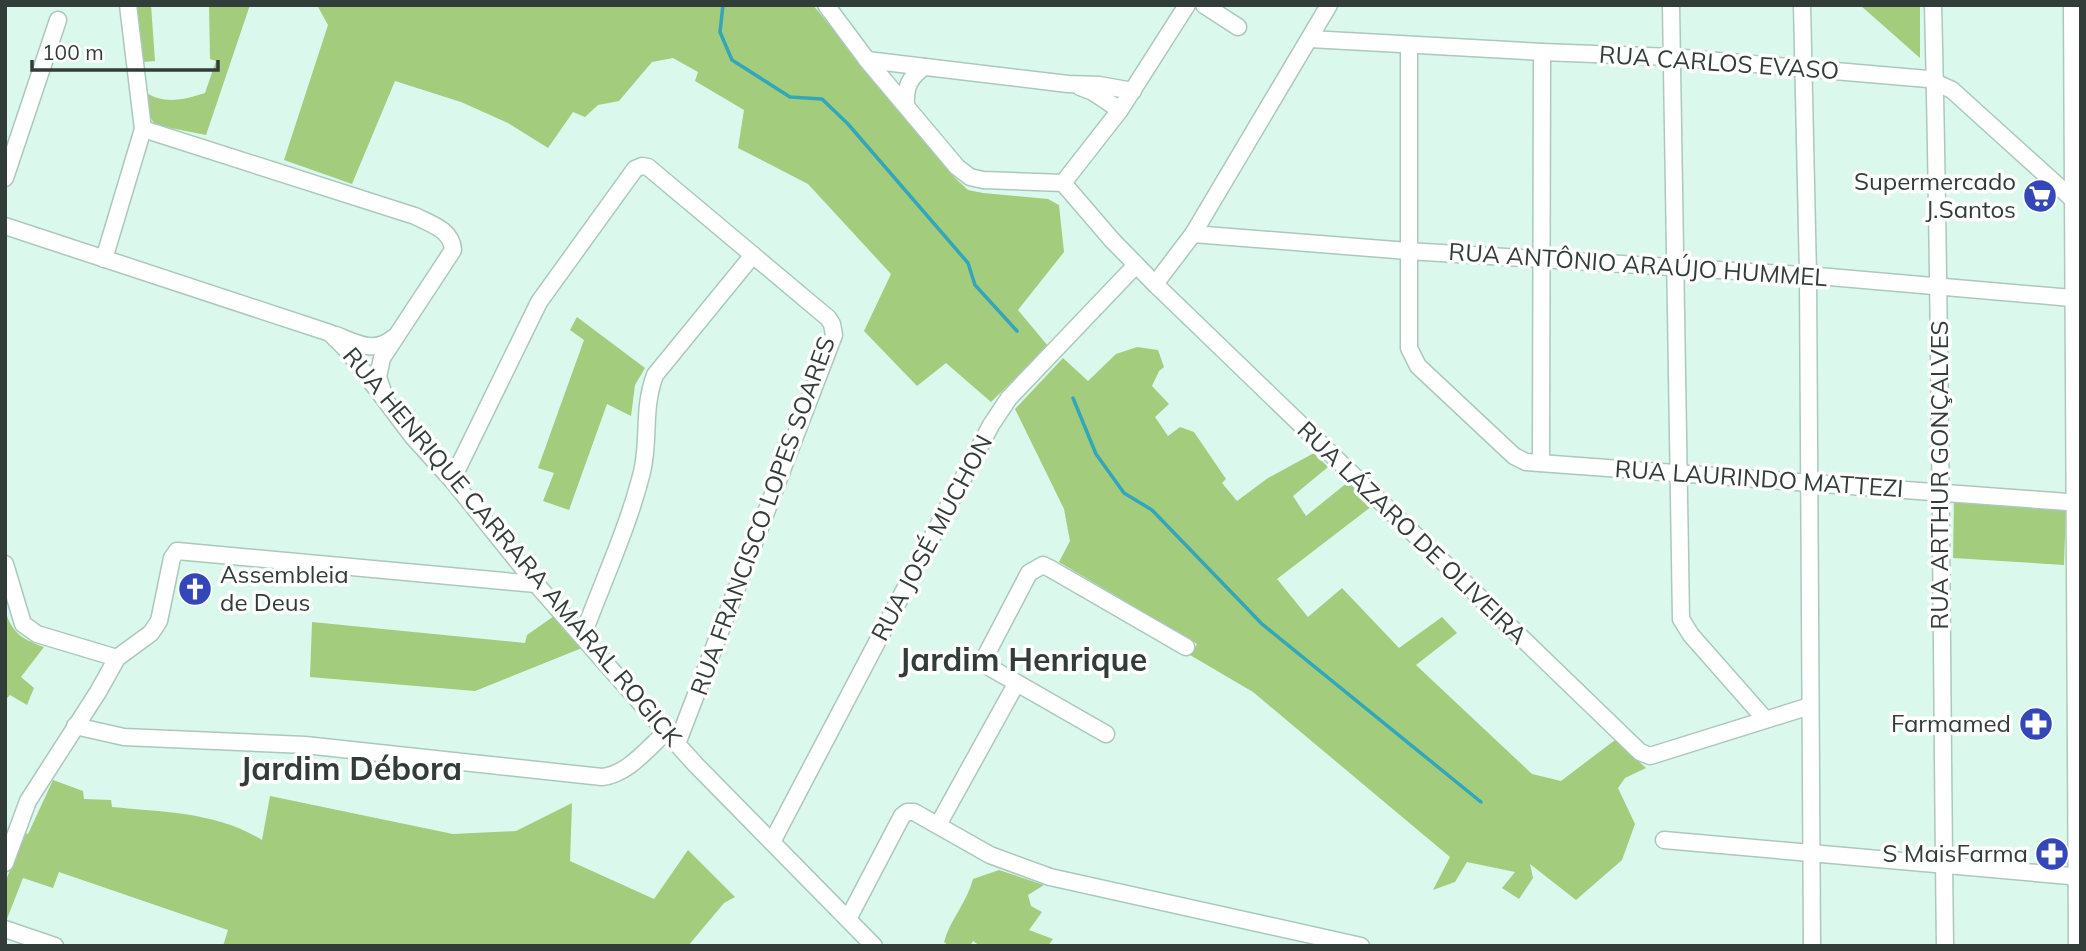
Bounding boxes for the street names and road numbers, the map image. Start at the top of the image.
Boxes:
street label: RUA CARLOS EVASO [1598,39,1840,85]
street label: RUA ANTÔNIO ARAÚJO HUMMEL [1448,236,1829,292]
street label: RUA ARTHUR GONÇALVES [1924,321,1954,629]
street label: RUA FRANCISCO LOPES SOARES [683,332,841,699]
street label: RUA HENRIQUE CARRARA AMARAL ROGICK [337,341,689,753]
street label: RUA LÁZARO DE OLIVEIRA [1291,414,1534,650]
street label: RUA JOSÉ MUCHON [864,429,998,646]
street label: RUA LAURINDO MATTEZI [1614,453,1904,503]

